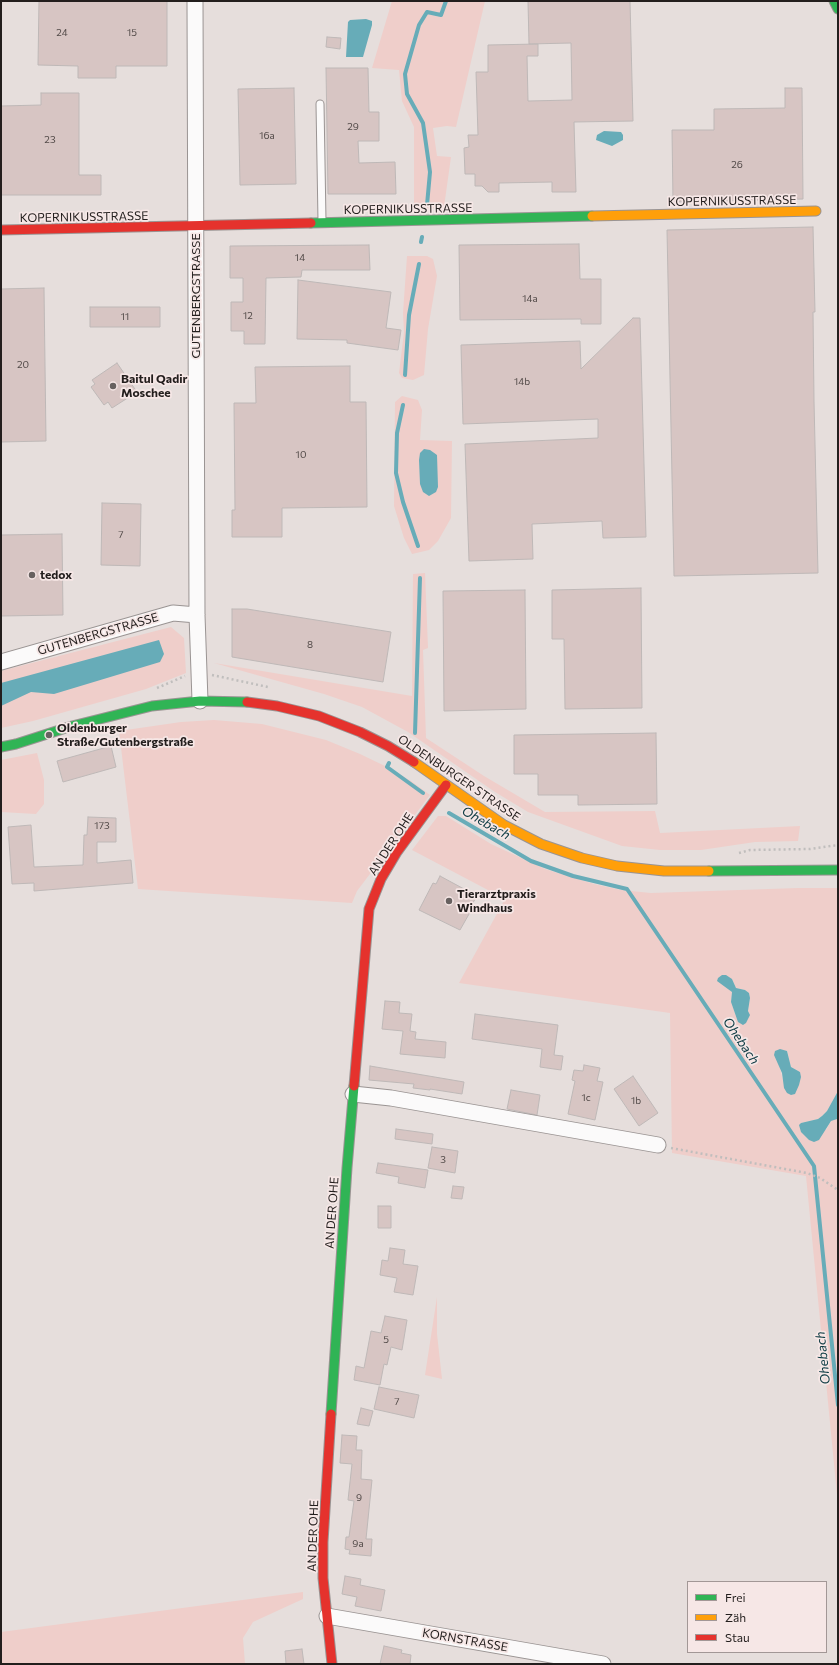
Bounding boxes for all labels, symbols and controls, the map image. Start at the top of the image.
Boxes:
house number: 24 [56,27,68,39]
house number: 15 [127,27,137,39]
house number: 29 [347,121,359,133]
house number: 16a [259,130,275,142]
house number: 23 [44,134,56,146]
house number: 26 [731,159,743,171]
street label: KOPERNIKUSSTRASSE [668,193,796,209]
street label: KOPERNIKUSSTRASSE [344,201,472,217]
street label: KOPERNIKUSSTRASSE [20,209,148,225]
street label: GUTENBERGSTRASSE [189,233,203,359]
house number: 14 [295,252,305,264]
house number: 14a [522,293,538,305]
house number: 12 [243,310,253,322]
house number: 11 [121,311,129,323]
house number: 20 [17,359,29,371]
place label: Baitul Qadir Moschee [121,372,187,400]
house number: 14b [514,376,530,388]
marker: Baitul Qadir Moschee [108,381,118,391]
house number: 10 [296,449,306,461]
house number: 7 [118,529,124,541]
place label: tedox [40,568,72,582]
marker: tedox [27,570,37,580]
street label: GUTENBERGSTRASSE [36,610,160,658]
house number: 8 [307,639,313,651]
place label: Oldenburger Straße/Gutenbergstraße [57,721,193,749]
marker: Oldenburger Straße/Gutenbergstraße [44,730,54,740]
street label: OLDENBURGER STRASSE [395,732,523,824]
water label: Ohebach [459,803,513,843]
street label: AN DER OHE [365,810,417,878]
house number: 173 [94,820,110,832]
place label: Tierarztpraxis Windhaus [457,887,536,915]
marker: Tierarztpraxis Windhaus [444,896,454,906]
water label: Ohebach [720,1015,762,1067]
house number: 1c [581,1092,591,1104]
house number: 1b [631,1095,641,1107]
house number: 3 [440,1154,446,1166]
street label: AN DER OHE [322,1177,342,1249]
water label: Ohebach [812,1331,834,1385]
house number: 5 [383,1334,389,1346]
house number: 7 [394,1396,400,1408]
house number: 9 [356,1492,362,1504]
street label: AN DER OHE [305,1500,321,1572]
house number: 9a [352,1538,364,1550]
legend [687,1581,827,1653]
text: Frei [725,1590,746,1604]
text: Zäh [725,1610,746,1624]
street label: KORNSTRASSE [421,1625,509,1655]
text: Stau [725,1630,750,1644]

